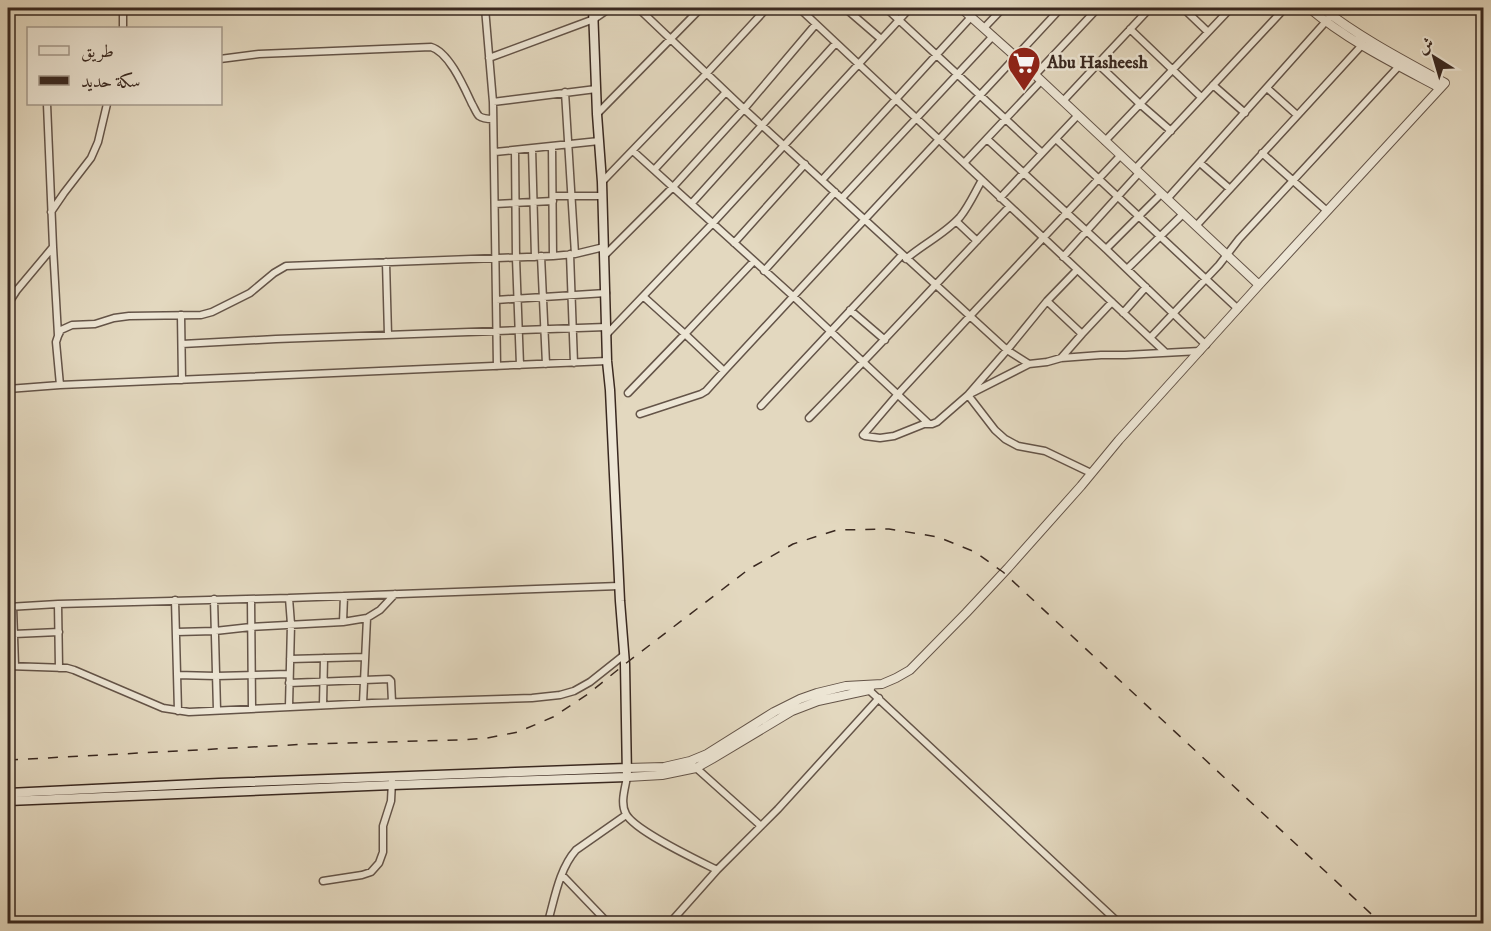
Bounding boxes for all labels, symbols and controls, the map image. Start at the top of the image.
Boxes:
legend [27,27,222,105]
north arrow [1404,27,1464,87]
text: ش [1413,33,1438,59]
text: طريق [81,41,114,63]
supermarket icon: Abu Hasheesh [1006,45,1042,92]
place label: Abu Hasheesh [1046,52,1149,74]
text: سكة حديد [81,71,141,93]

